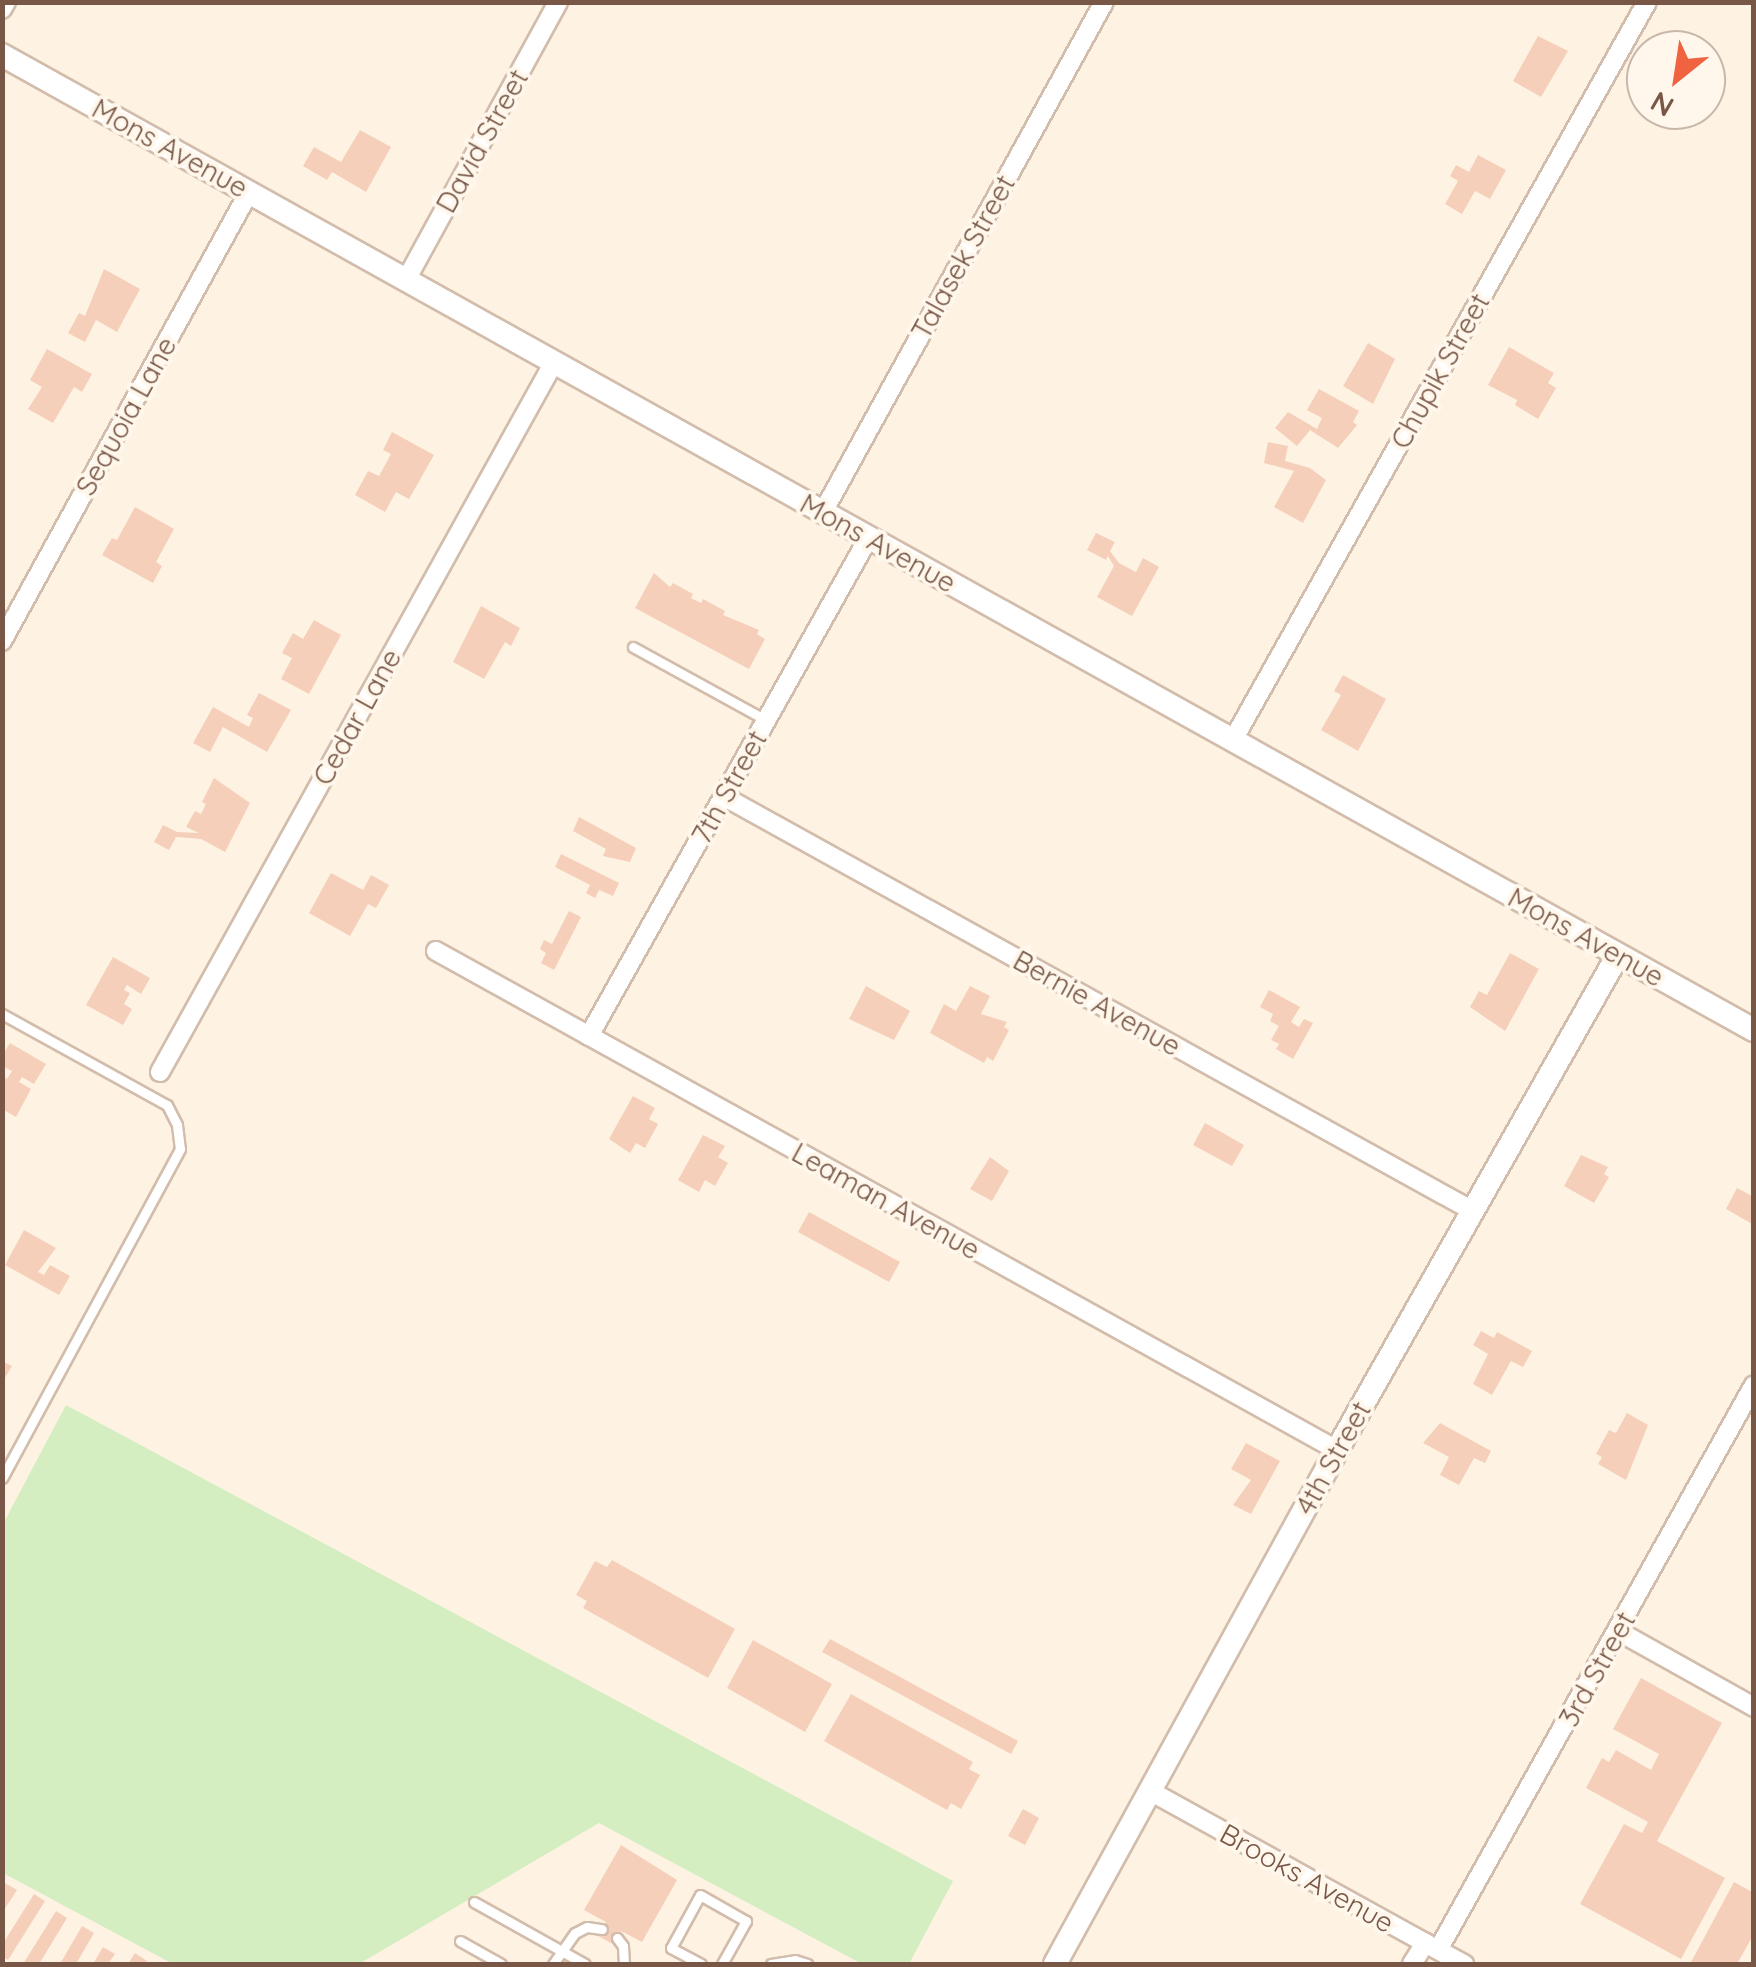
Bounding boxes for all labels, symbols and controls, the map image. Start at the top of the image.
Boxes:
north arrow [1626,30,1726,130]
street label: David Street [429,63,535,219]
text: N [1644,84,1679,125]
street label: Mons Avenue [86,91,254,205]
street label: Talasek Street [904,169,1022,345]
street label: Chupik Street [1384,288,1496,454]
street label: Sequoia Lane [69,331,183,501]
street label: Mons Avenue [794,486,962,600]
street label: Cedar Lane [306,643,408,791]
street label: 7th Street [684,725,774,849]
street label: Mons Avenue [1502,880,1670,994]
street label: Bernie Avenue [1007,943,1187,1063]
street label: Leaman Avenue [786,1135,986,1267]
street label: 4th Street [1288,1395,1378,1521]
street label: 3rd Street [1552,1606,1642,1732]
street label: Brooks Avenue [1214,1816,1400,1940]

